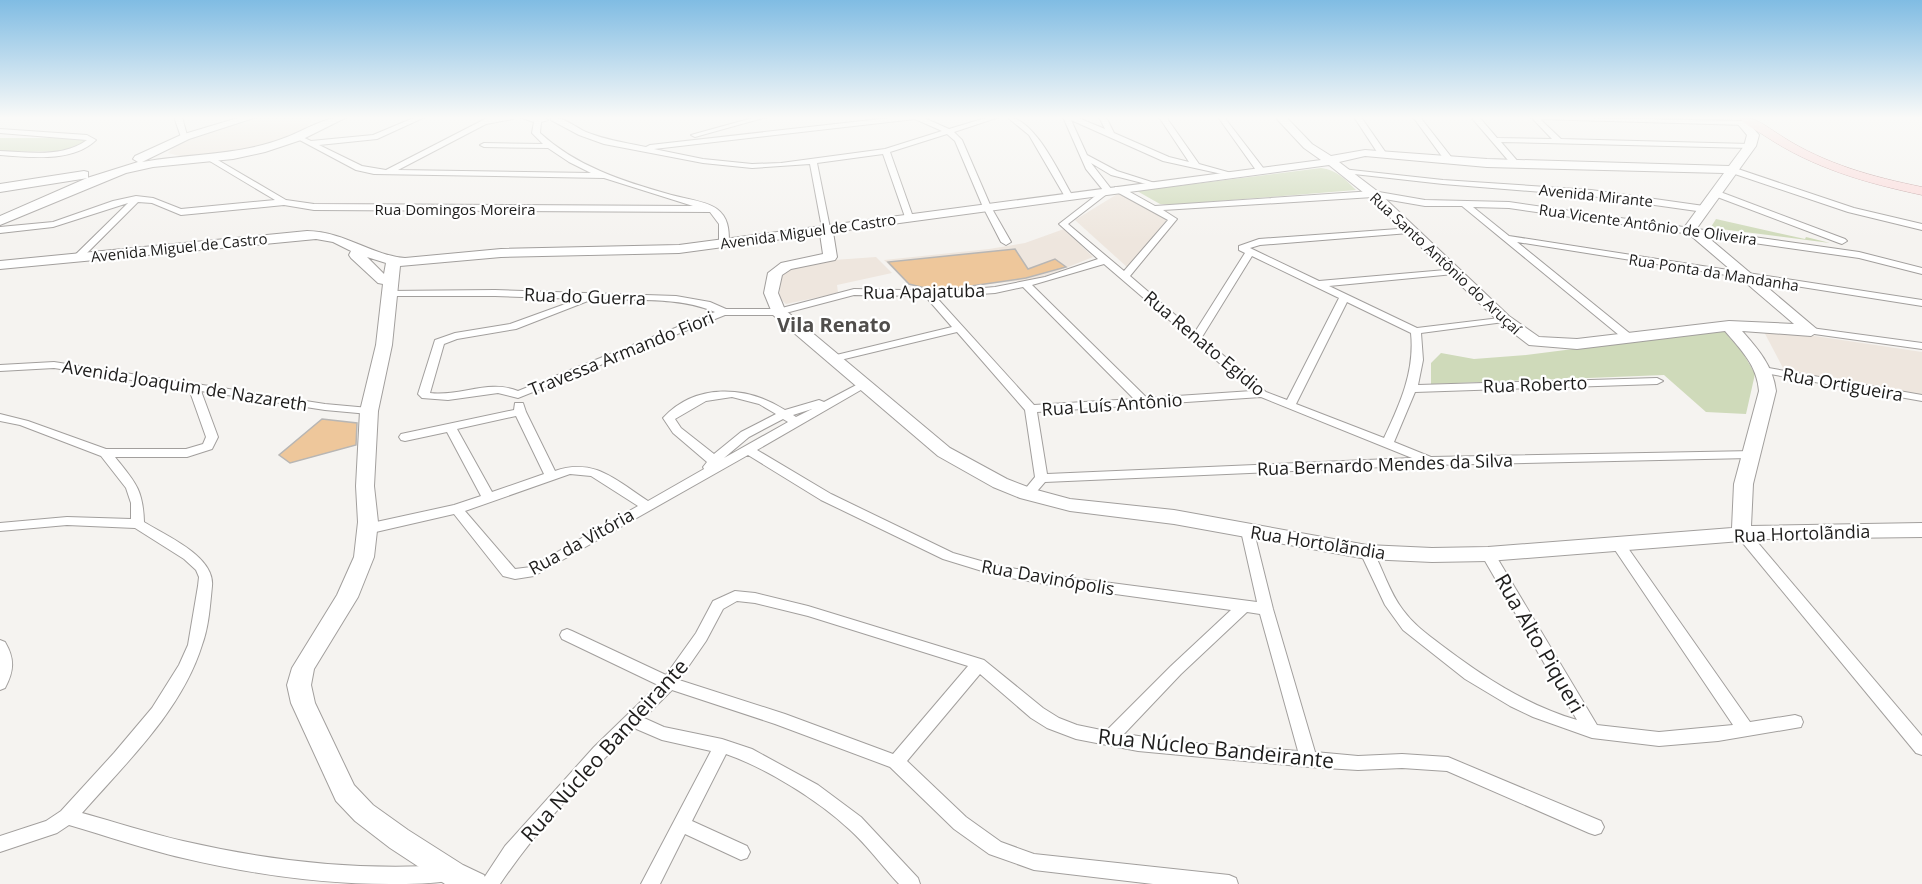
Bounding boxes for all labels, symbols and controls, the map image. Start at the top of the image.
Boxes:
street label: Avenida Mirante [1538,179,1654,211]
street label: Rua Santo Antônio do Aruçaí [1366,188,1527,339]
street label: Rua Domingos Moreira [374,199,536,219]
street label: Rua Vicente Antônio de Oliveira [1538,199,1758,249]
street label: Avenida Miguel de Castro [719,209,897,253]
street label: Avenida Miguel de Castro [90,228,268,266]
street label: Rua Ponta da Mandanha [1627,249,1801,295]
street label: Rua Apajatuba [863,278,985,304]
street label: Rua do Guerra [523,282,647,310]
street label: Rua Renato Egidio [1139,285,1271,401]
street label: Travessa Armando Fiori [525,305,717,401]
district label: Vila Renato [777,311,891,338]
street label: Avenida Joaquim de Nazareth [61,354,309,416]
street label: Rua Ortigueira [1781,362,1905,406]
street label: Rua Roberto [1482,370,1588,398]
street label: Rua Luís Antônio [1041,387,1183,421]
street label: Rua Bernardo Mendes da Silva [1257,448,1513,480]
street label: Rua da Vitória [524,502,638,580]
street label: Rua Hortolãndia [1249,519,1387,565]
street label: Rua Hortolãndia [1733,519,1871,547]
street label: Rua Davinópolis [980,553,1116,601]
street label: Rua Alto Piqueri [1489,568,1591,718]
street label: Rua Núcleo Bandeirante [514,652,694,848]
street label: Rua Núcleo Bandeirante [1097,722,1335,774]

